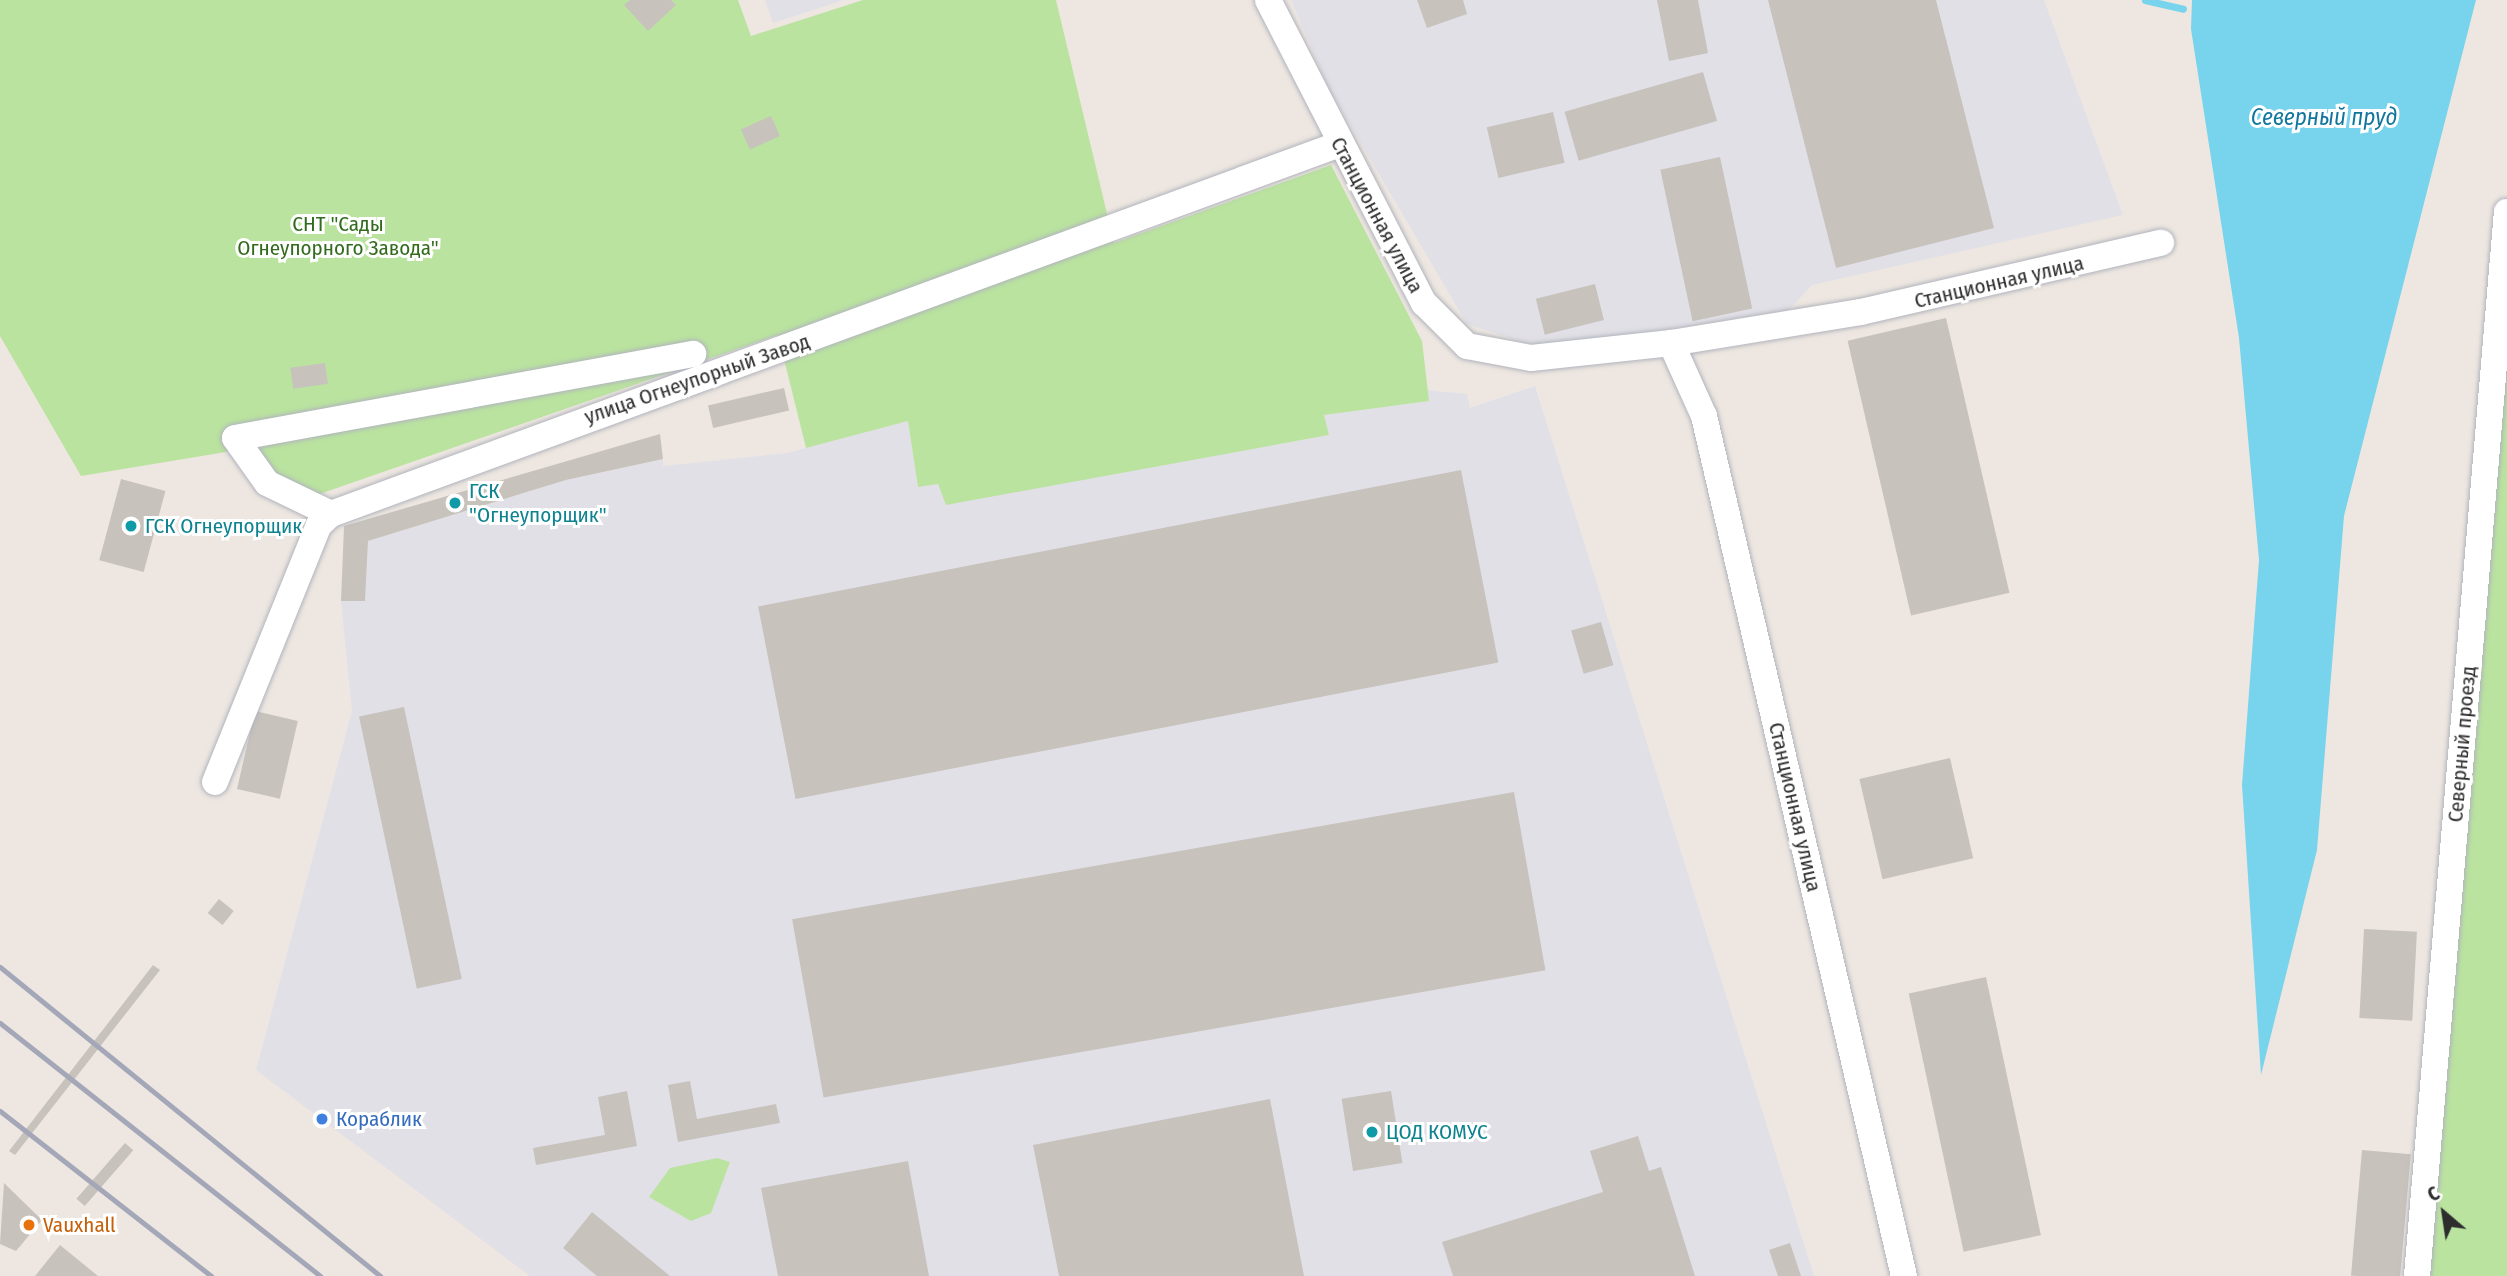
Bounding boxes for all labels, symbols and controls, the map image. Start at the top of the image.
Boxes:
water label: Северный пруд [2251,103,2397,131]
street label: Станционная улица [1325,133,1429,297]
park label: СНТ "Сады Огнеупорного Завода" [237,211,439,261]
street label: Станционная улица [1912,250,2086,314]
street label: улица Огнеупорный Завод [581,329,813,429]
place label: ГСК "Огнеупорщик" [469,478,607,528]
marker: ГСК "Огнеупорщик" [447,495,463,511]
place label: ГСК Огнеупорщик [145,513,302,539]
marker: ГСК Огнеупорщик [123,518,139,534]
street label: Северный проезд [2443,665,2481,823]
street label: Станционная улица [1763,720,1827,894]
place label: Кораблик [336,1106,422,1132]
marker: Кораблик [314,1111,330,1127]
place label: ЦОД КОМУС [1386,1119,1488,1145]
marker: ЦОД КОМУС [1364,1124,1380,1140]
north arrow [2409,1178,2479,1248]
text: С [2424,1182,2444,1207]
place label: Vauxhall [43,1212,116,1238]
marker: Vauxhall [21,1217,37,1233]

